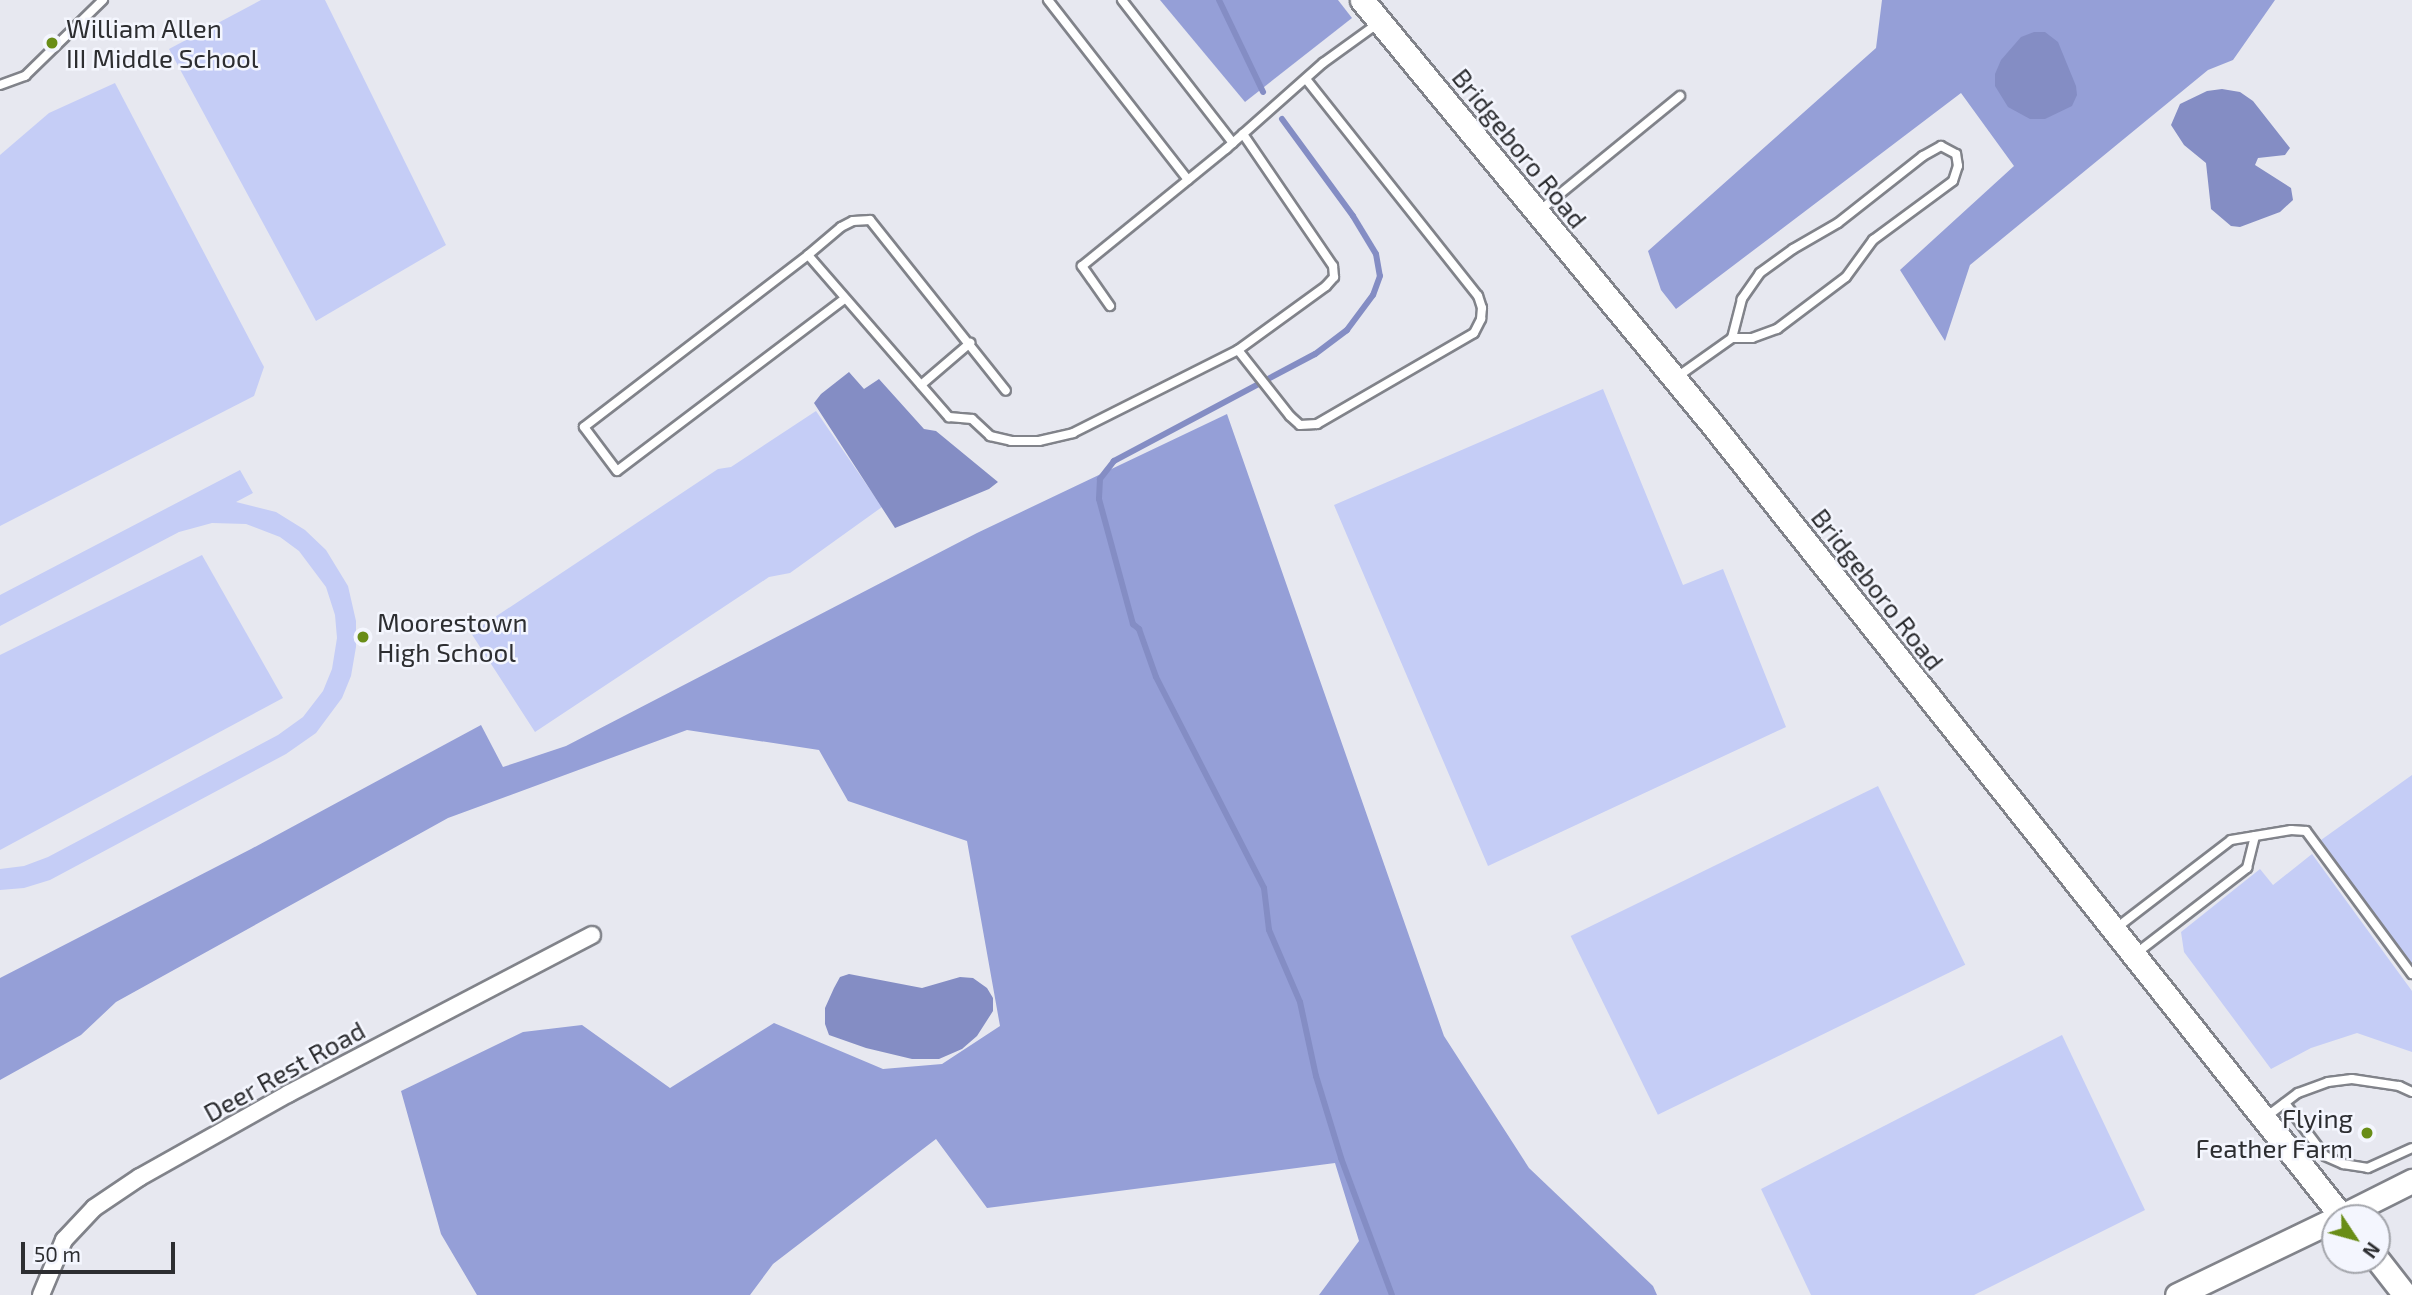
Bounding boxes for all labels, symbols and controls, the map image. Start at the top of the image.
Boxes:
place label: William Allen III Middle School [66,12,258,74]
marker: William Allen III Middle School [44,35,60,51]
street label: Bridgeboro Road [1446,62,1594,234]
street label: Bridgeboro Road [1805,502,1951,676]
place label: Moorestown High School [377,606,528,668]
marker: Moorestown High School [355,629,371,645]
street label: Deer Rest Road [198,1014,370,1128]
place label: Flying Feather Farm [2195,1102,2353,1164]
marker: Flying Feather Farm [2359,1125,2375,1141]
north arrow [2321,1204,2391,1274]
scale bar [24,1228,178,1272]
text: N [2358,1238,2385,1263]
text: 50 m [34,1241,81,1266]

